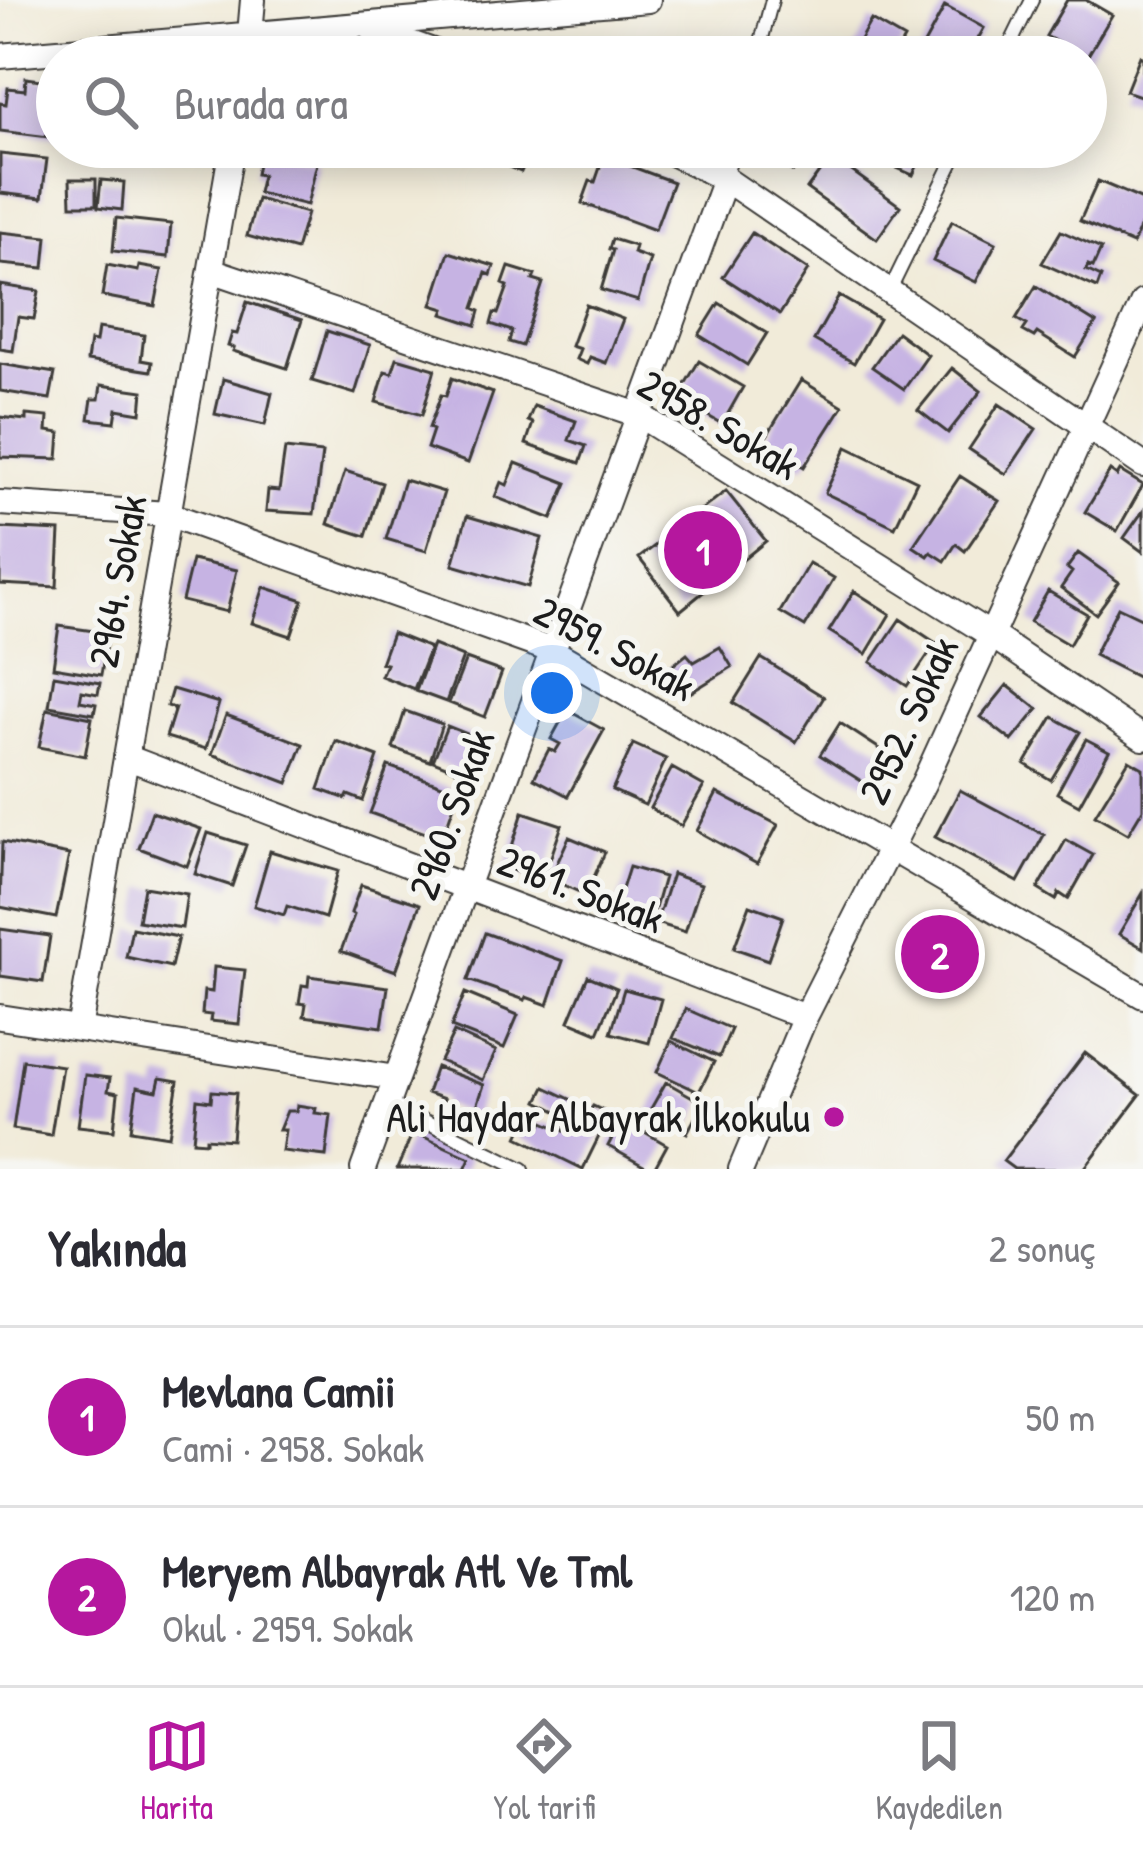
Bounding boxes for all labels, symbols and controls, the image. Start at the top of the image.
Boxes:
search box [36,36,1107,168]
icon: search [78,69,144,135]
text: Burada ara [174,72,348,133]
street label: 2958. Sokak [628,355,810,493]
street label: 2964. Sokak [73,490,160,671]
pin: 1 [664,505,742,595]
street label: 2959. Sokak [525,581,706,714]
street label: 2952. Sokak [844,627,971,813]
your location [522,663,582,723]
street label: 2960. Sokak [394,721,508,907]
street label: 2961. Sokak [490,831,672,946]
pin: 2 [901,909,979,999]
place label: Ali Haydar Albayrak İlkokulu [386,1088,810,1145]
marker: Ali Haydar Albayrak İlkokulu [821,1104,847,1130]
text: Yakında [48,1213,186,1282]
text: 2 sonuç [989,1221,1095,1274]
text: Mevlana Camii [162,1360,396,1421]
text: 1 [80,1390,94,1443]
text: 50 m [1026,1390,1095,1443]
text: Cami · 2958. Sokak [162,1421,424,1474]
text: Meryem Albayrak Atl Ve Tml [162,1540,632,1601]
text: 2 [78,1570,96,1623]
text: 120 m [1010,1570,1095,1623]
text: Okul · 2959. Sokak [162,1601,414,1654]
tab: Harita [140,1713,213,1829]
tab: Yol tarifi [493,1713,595,1829]
tab: Kaydedilen [876,1713,1003,1829]

